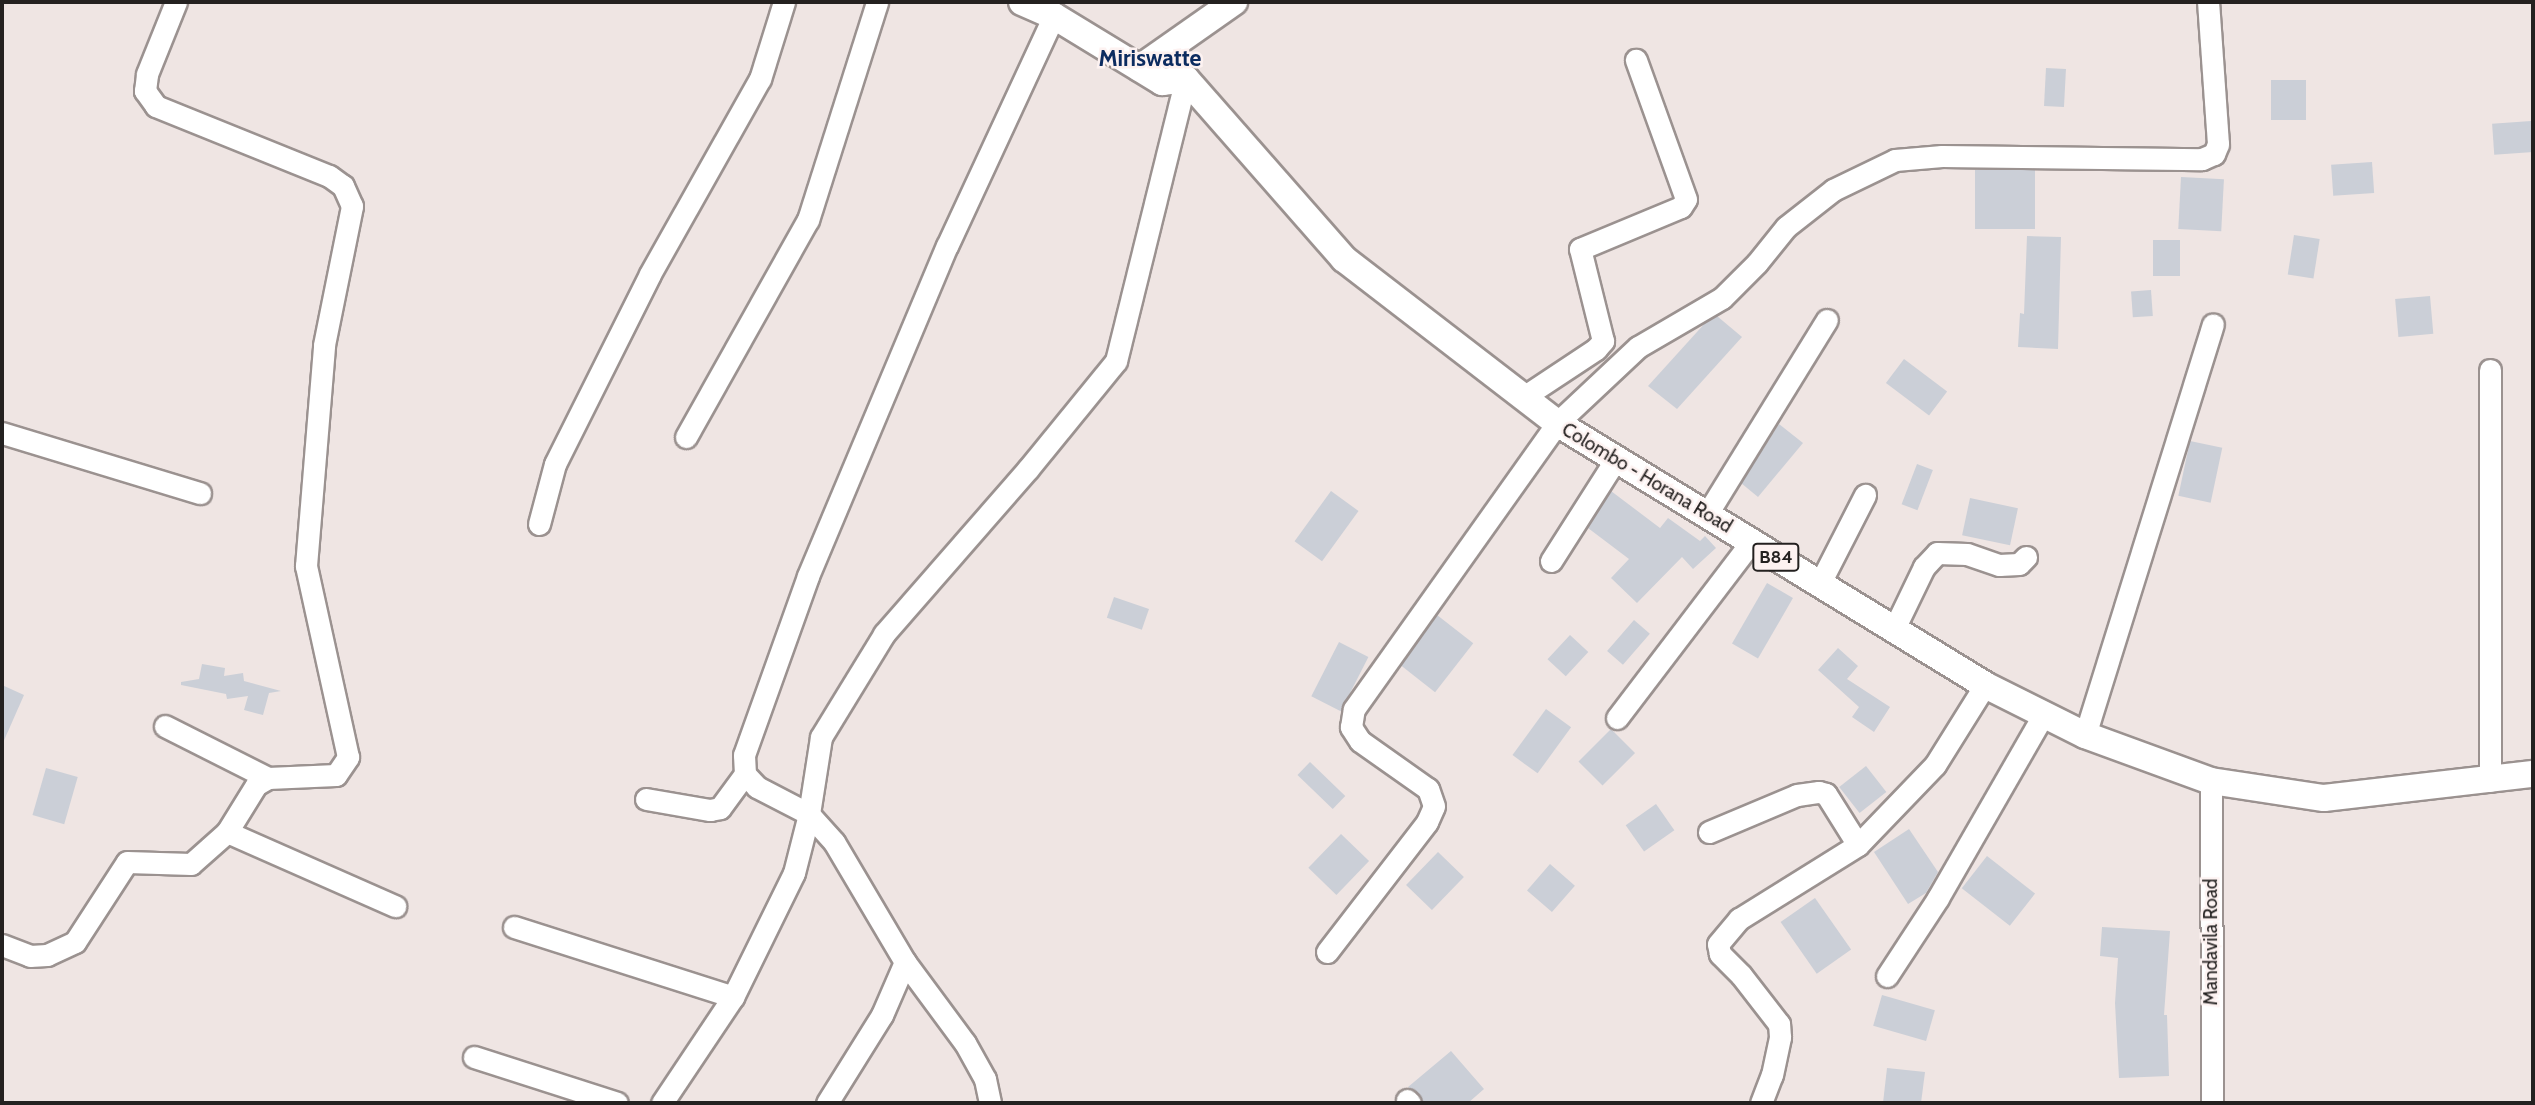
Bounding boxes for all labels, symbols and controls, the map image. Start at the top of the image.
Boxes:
district label: Miriswatte [1099,44,1201,72]
street label: Colombo - Horana Road [1558,418,1736,538]
road number: B84 [1752,542,1800,572]
street label: Mandavila Road [2200,879,2222,1005]

